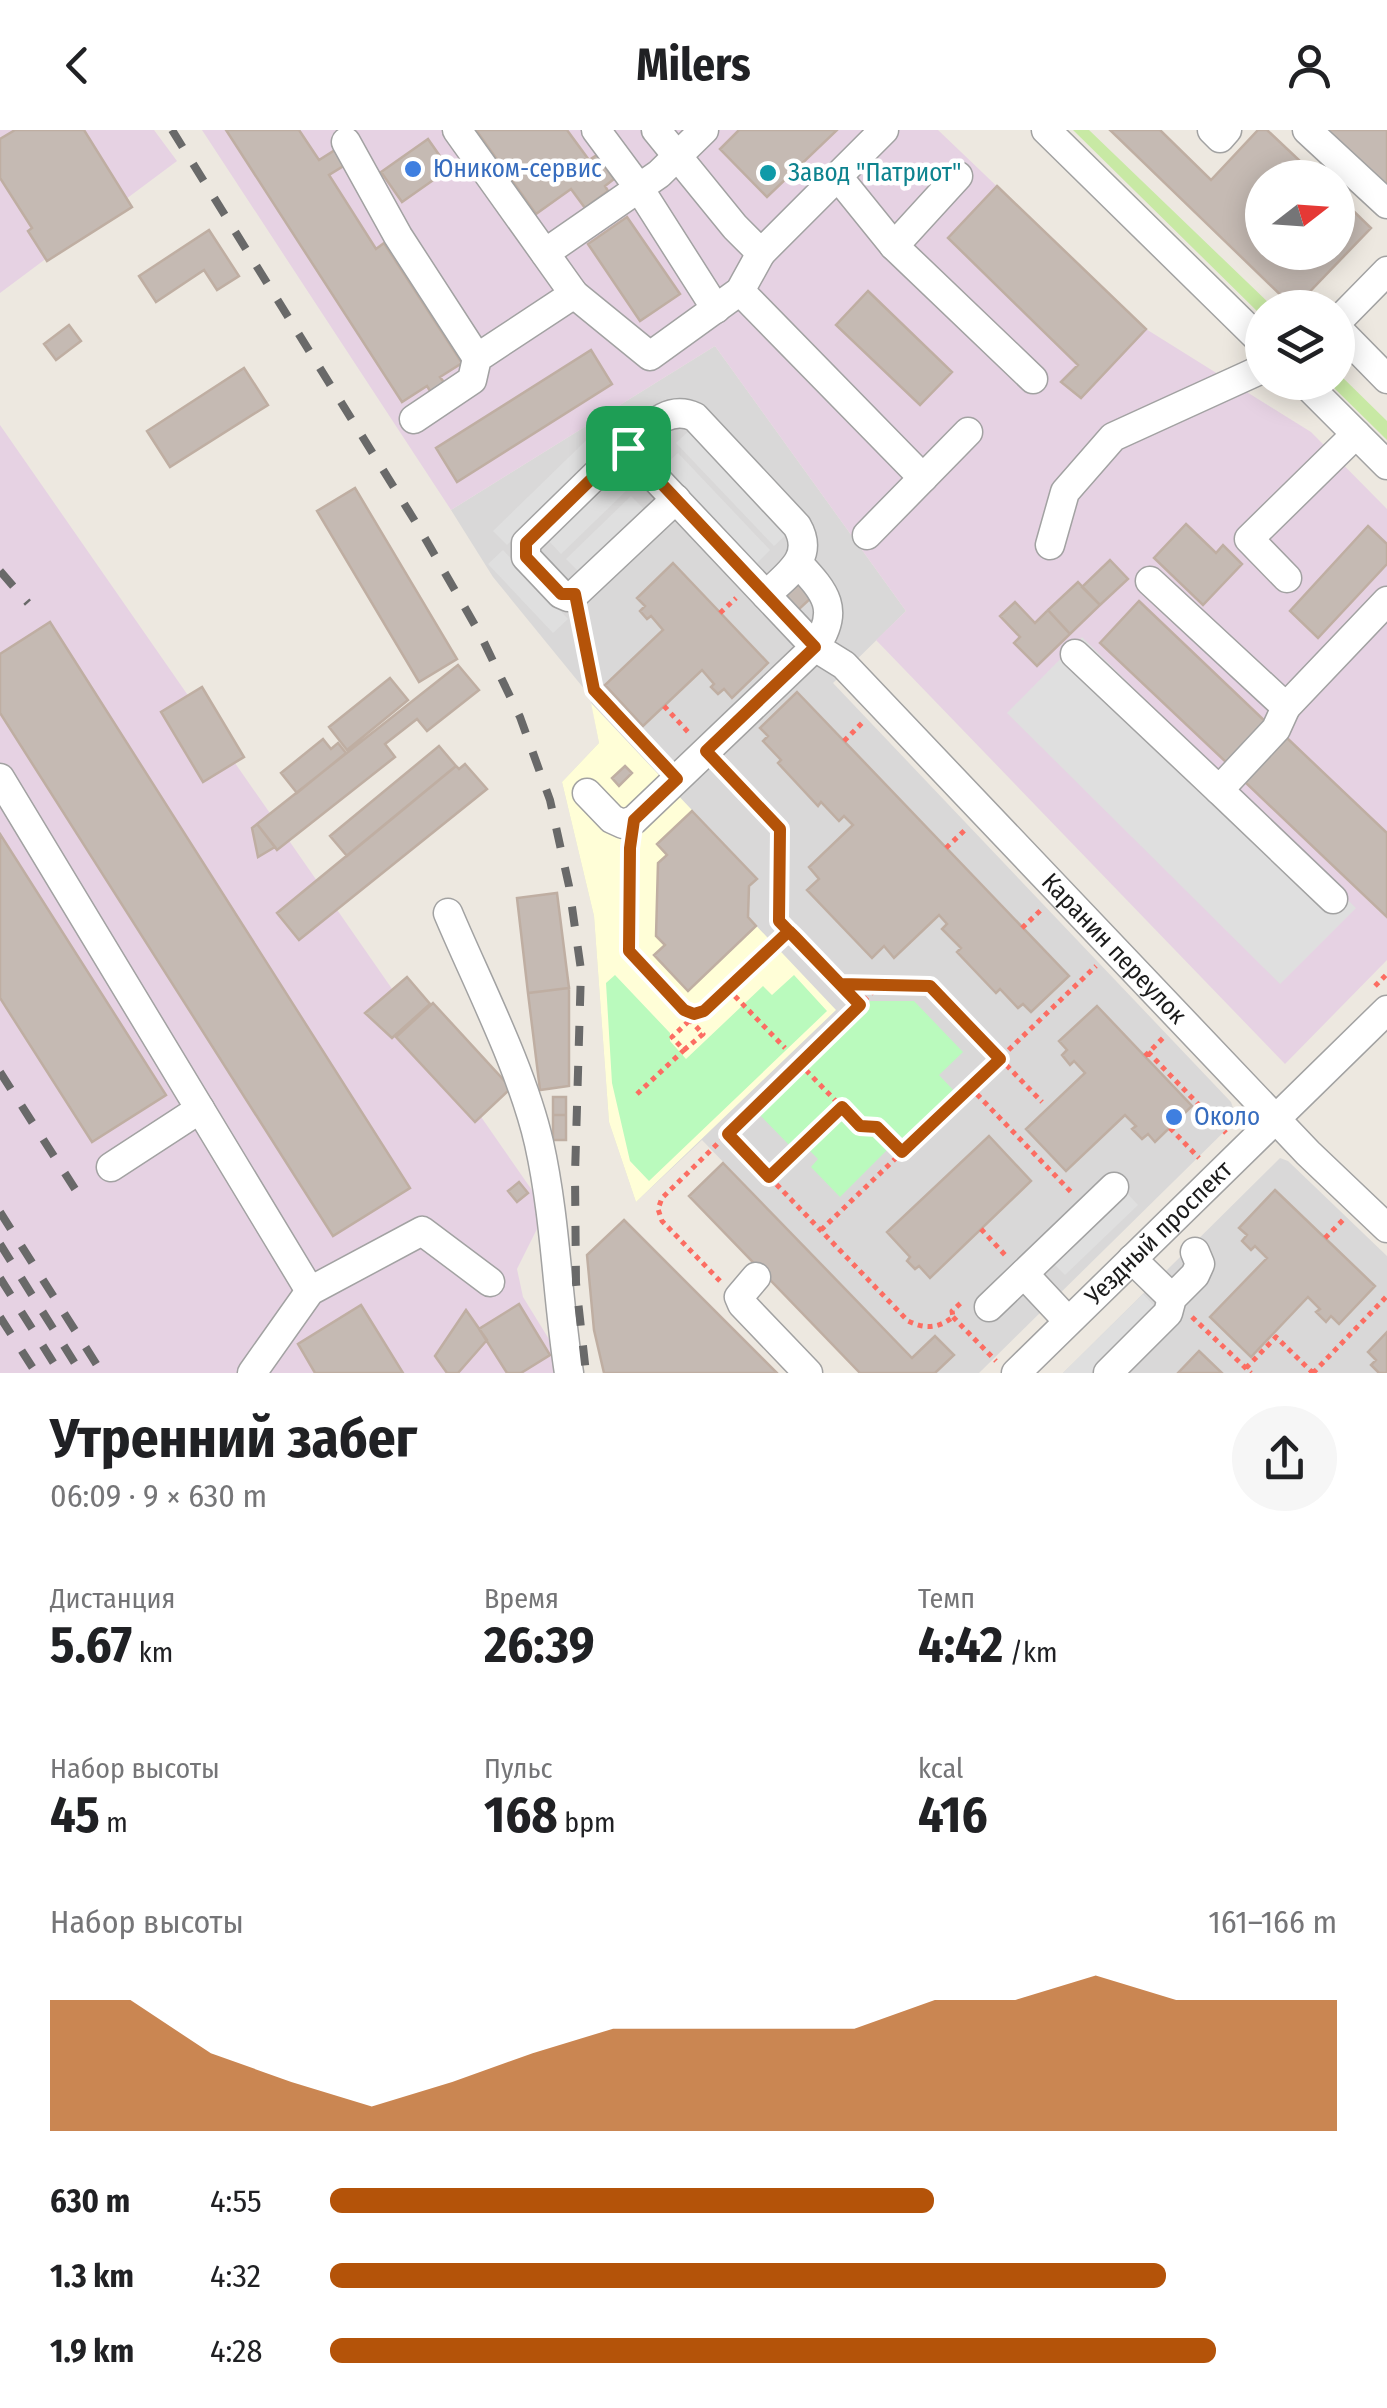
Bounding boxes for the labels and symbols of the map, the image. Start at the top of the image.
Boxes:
place label: Юником-сервис [433,154,602,184]
marker: Юником-сервис [402,158,424,180]
place label: Завод "Патриот" [788,158,962,188]
north arrow [1245,160,1355,270]
marker: Завод "Патриот" [757,162,779,184]
pin [586,406,671,491]
street label: Каранин переулок [1035,867,1193,1031]
place label: Около [1194,1102,1260,1132]
marker: Около [1163,1106,1185,1128]
street label: Уездный проспект [1079,1154,1239,1312]

